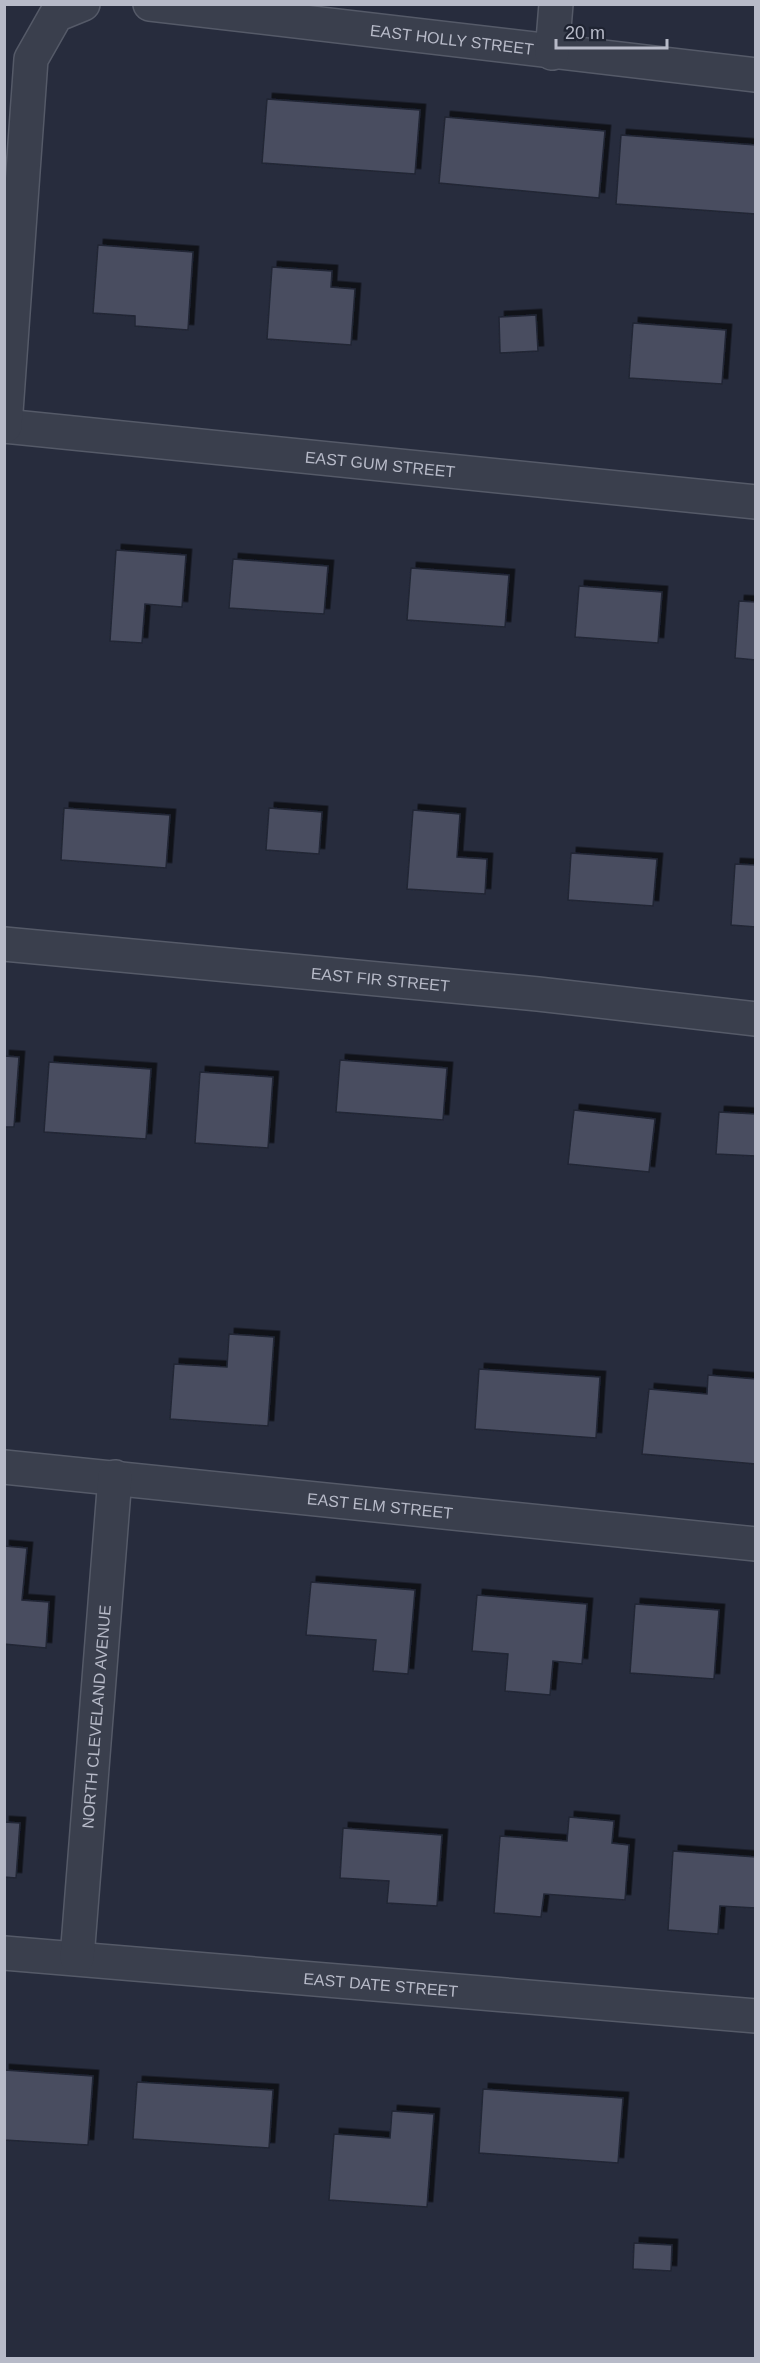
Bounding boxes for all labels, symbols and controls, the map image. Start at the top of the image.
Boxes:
scale bar [556,12,667,50]
street label: EAST HOLLY STREET [369,22,535,58]
text: 20 m [565,23,605,43]
street label: EAST GUM STREET [304,448,456,481]
street label: EAST FIR STREET [310,965,451,995]
street label: EAST ELM STREET [306,1490,454,1522]
street label: NORTH CLEVELAND AVENUE [79,1604,114,1829]
street label: EAST DATE STREET [303,1970,459,2000]

